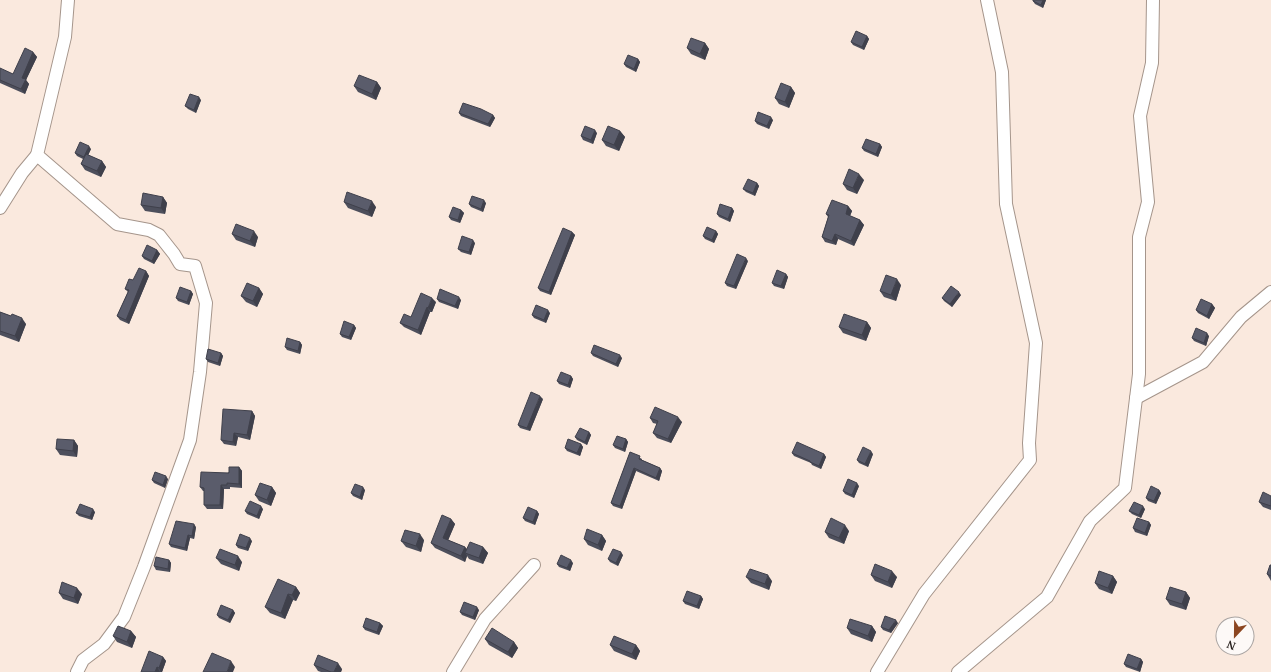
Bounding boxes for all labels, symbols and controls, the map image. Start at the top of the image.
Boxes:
north arrow [1215,616,1255,656]
text: N [1224,637,1238,653]

